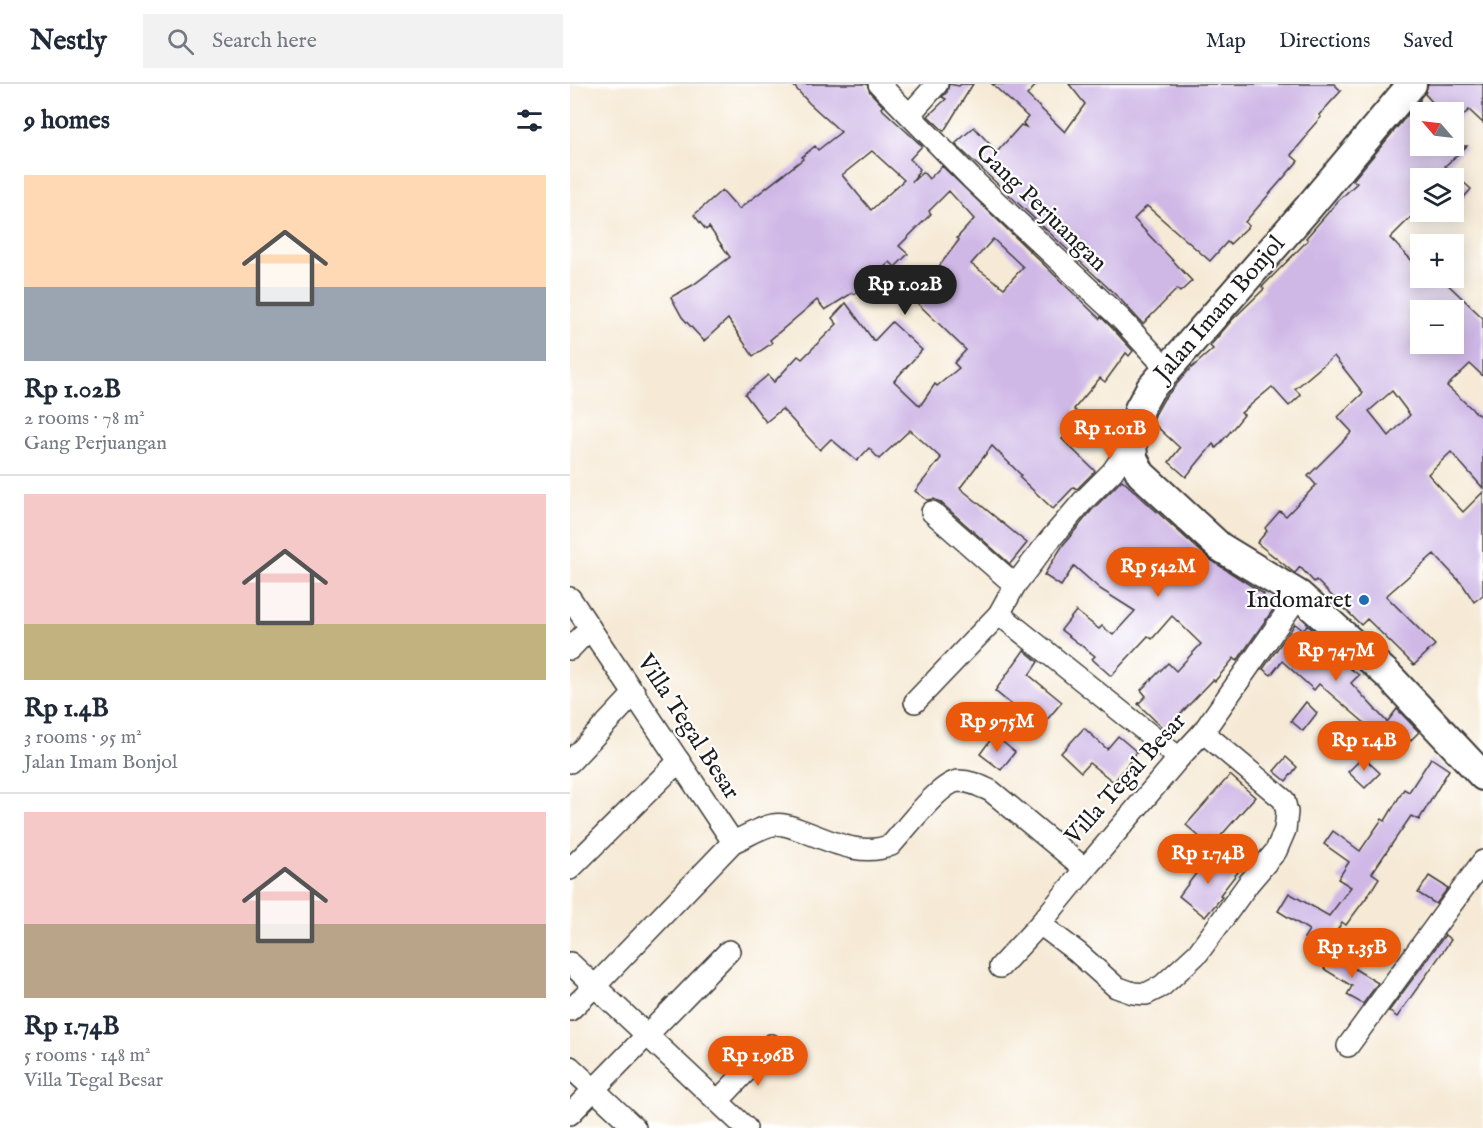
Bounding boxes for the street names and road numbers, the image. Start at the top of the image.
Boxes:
street label: Gang Perjuangan [969,137,1114,279]
street label: Jalan Imam Bonjol [1146,229,1292,391]
street label: Villa Tegal Besar [629,648,747,806]
street label: Villa Tegal Besar [1058,706,1194,852]

